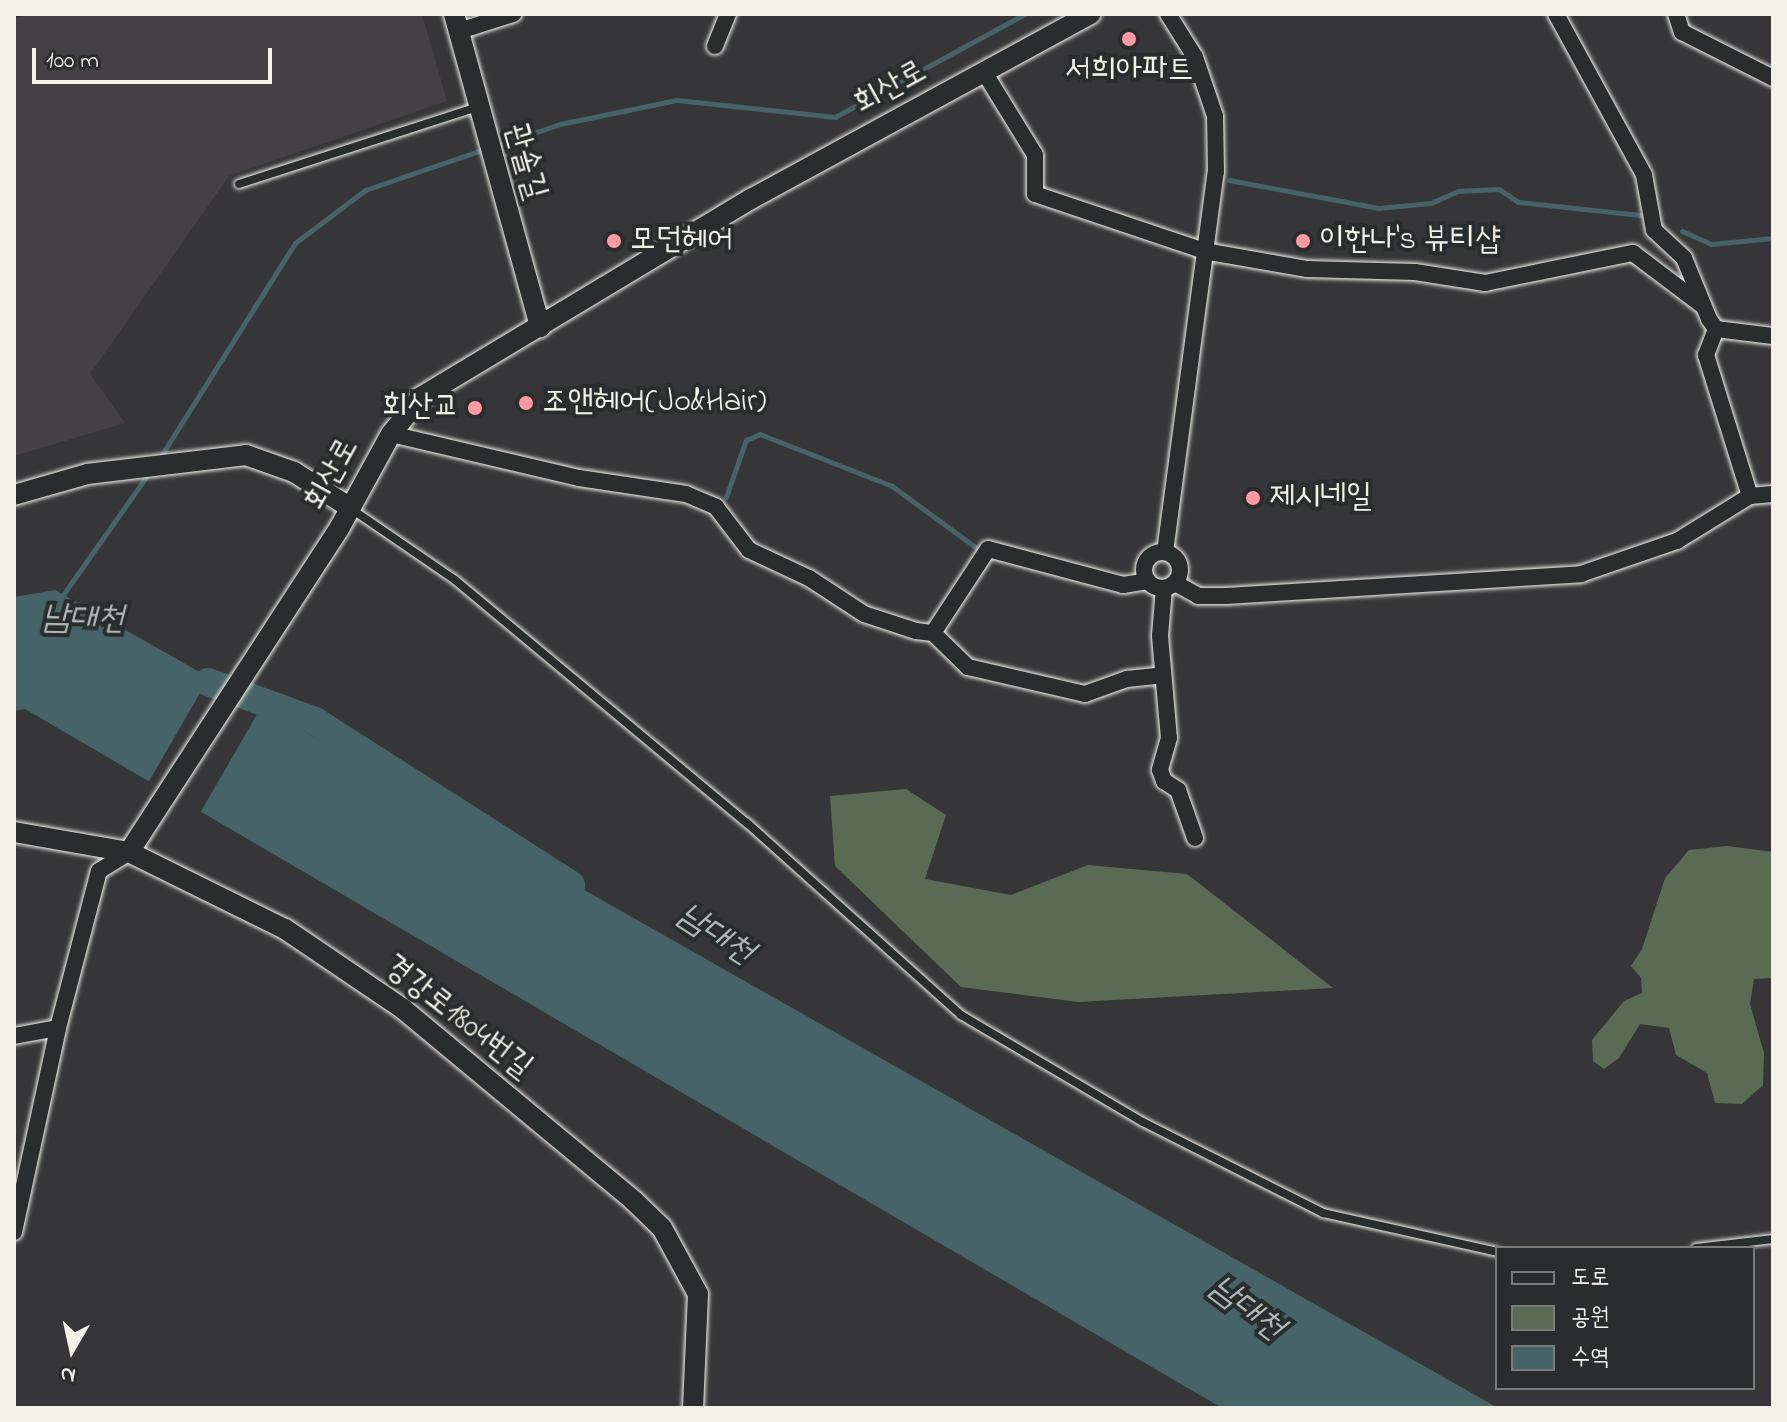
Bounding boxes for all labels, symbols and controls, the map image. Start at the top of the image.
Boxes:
marker: 서희아파트 [1120,30,1138,48]
scale bar [36,32,276,82]
text: 100 m [46,44,99,79]
place label: 서희아파트 [1065,52,1193,90]
street label: 회산로 [848,53,934,125]
street label: 관솔길 [495,120,553,204]
place label: 모던헤어 [630,222,733,260]
place label: 이한나's 뷰티샵 [1319,222,1501,260]
marker: 모던헤어 [605,232,623,250]
marker: 이한나's 뷰티샵 [1294,232,1312,250]
place label: 조앤헤어(Jo&Hair) [542,384,766,422]
place label: 회산교 [382,389,459,427]
marker: 조앤헤어(Jo&Hair) [517,394,535,412]
marker: 회산교 [466,399,484,417]
street label: 회산로 [297,432,369,518]
place label: 제시네일 [1269,479,1372,517]
marker: 제시네일 [1244,489,1262,507]
water label: 남대천 [42,599,124,641]
water label: 남대천 [669,896,761,974]
street label: 경강로1804번길 [375,948,539,1088]
legend [1495,1246,1755,1390]
text: 도로 [1571,1261,1610,1296]
water label: 남대천 [1201,1268,1291,1350]
text: 공원 [1571,1301,1610,1336]
north arrow [32,1310,112,1390]
text: 수역 [1571,1341,1610,1376]
text: N [58,1357,78,1391]

